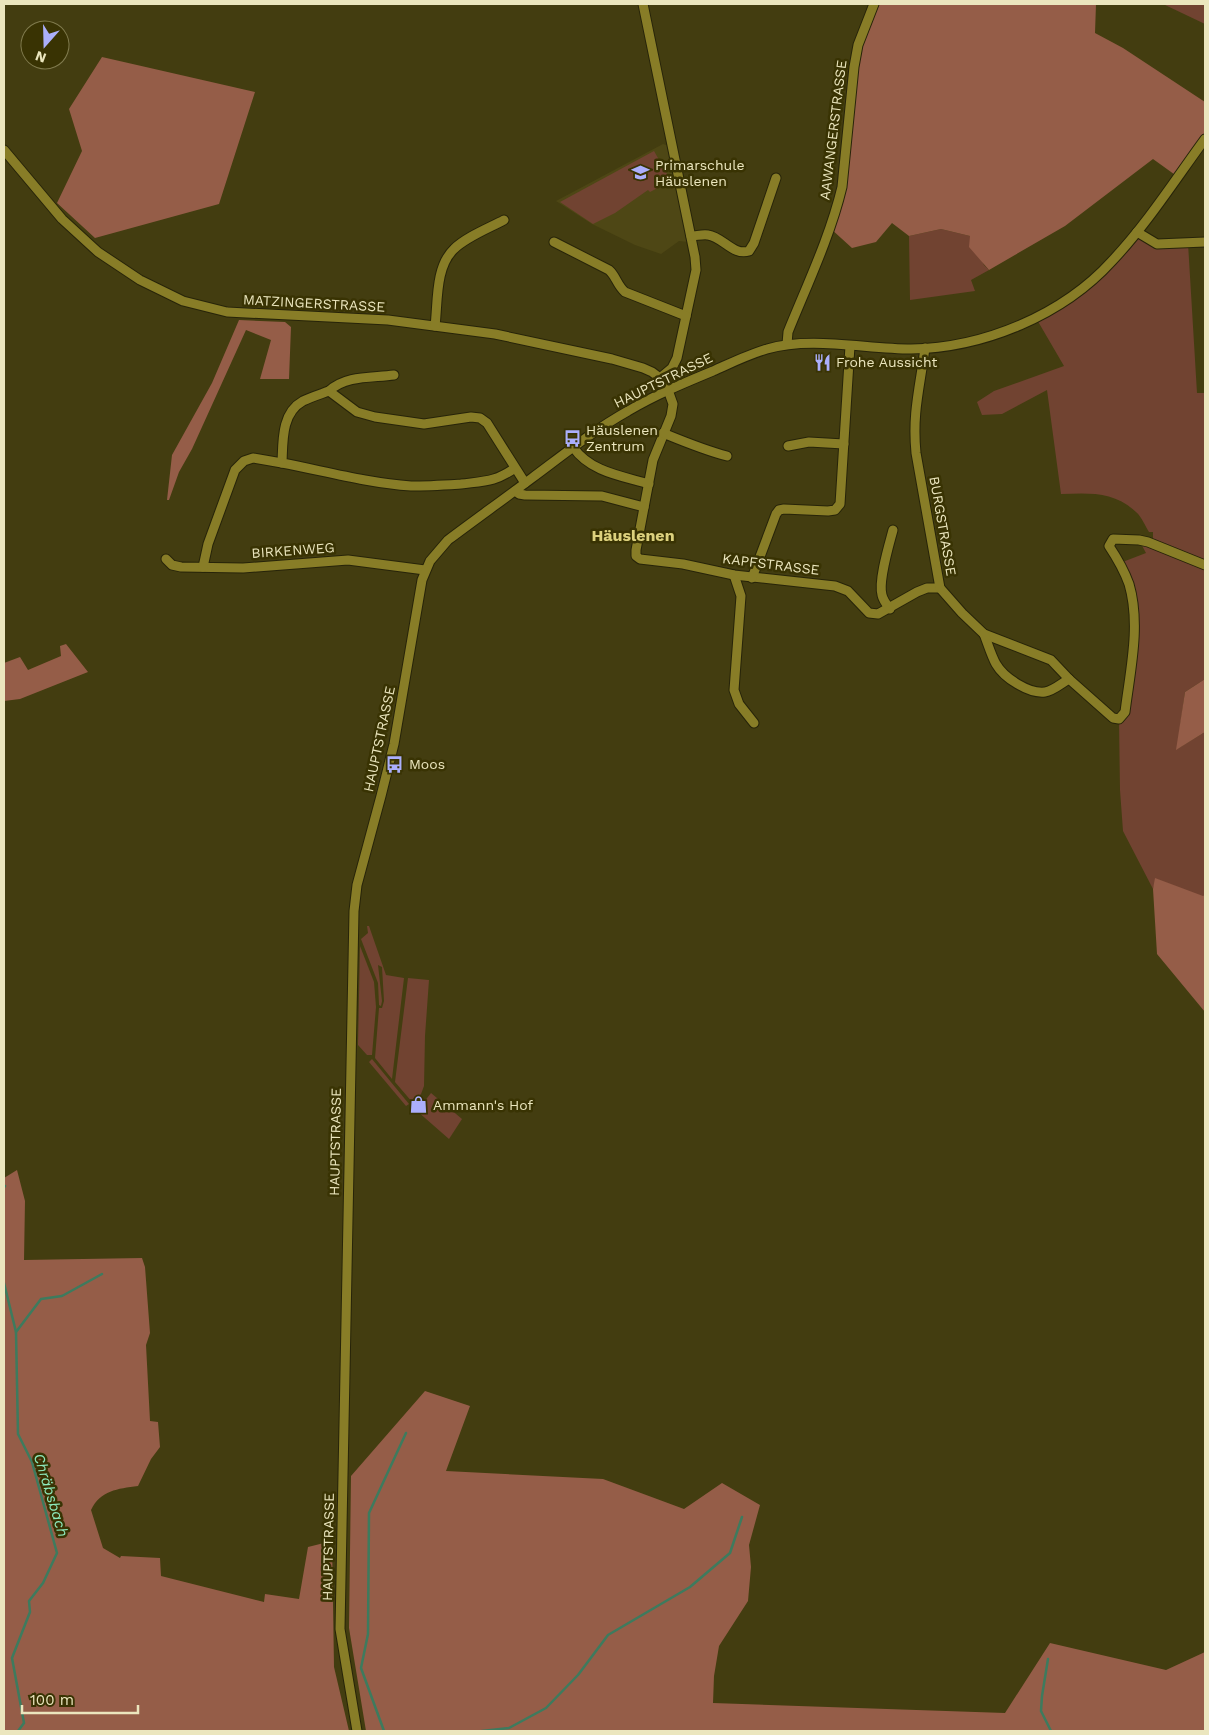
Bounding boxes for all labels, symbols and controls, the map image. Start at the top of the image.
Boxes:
north arrow [20,20,70,70]
text: N [33,48,48,67]
street label: AAWANGERSTRASSE [816,59,850,201]
place label: Primarschule Häuslenen [655,157,745,189]
school or university icon: Primarschule Häuslenen [631,163,651,183]
street label: MATZINGERSTRASSE [243,291,386,315]
street label: HAUPTSTRASSE [611,349,715,411]
restaurant icon: Frohe Aussicht [812,352,832,372]
place label: Frohe Aussicht [836,354,937,370]
place label: Häuslenen Zentrum [586,422,658,454]
bus stop icon: Häuslenen Zentrum [562,428,582,448]
street label: BURGSTRASSE [926,475,960,577]
district label: Häuslenen [591,526,675,545]
street label: BIRKENWEG [251,539,335,561]
street label: KAPFSTRASSE [721,550,821,578]
street label: HAUPTSTRASSE [360,684,398,793]
bus stop icon: Moos [385,754,405,774]
place label: Moos [409,756,445,772]
street label: HAUPTSTRASSE [326,1088,344,1196]
shop icon: Ammann's Hof [409,1095,429,1115]
place label: Ammann's Hof [433,1097,534,1113]
water label: Chräbsbach [30,1451,72,1539]
street label: HAUPTSTRASSE [319,1493,337,1601]
scale bar [22,1682,139,1714]
text: 100 m [30,1691,74,1709]

